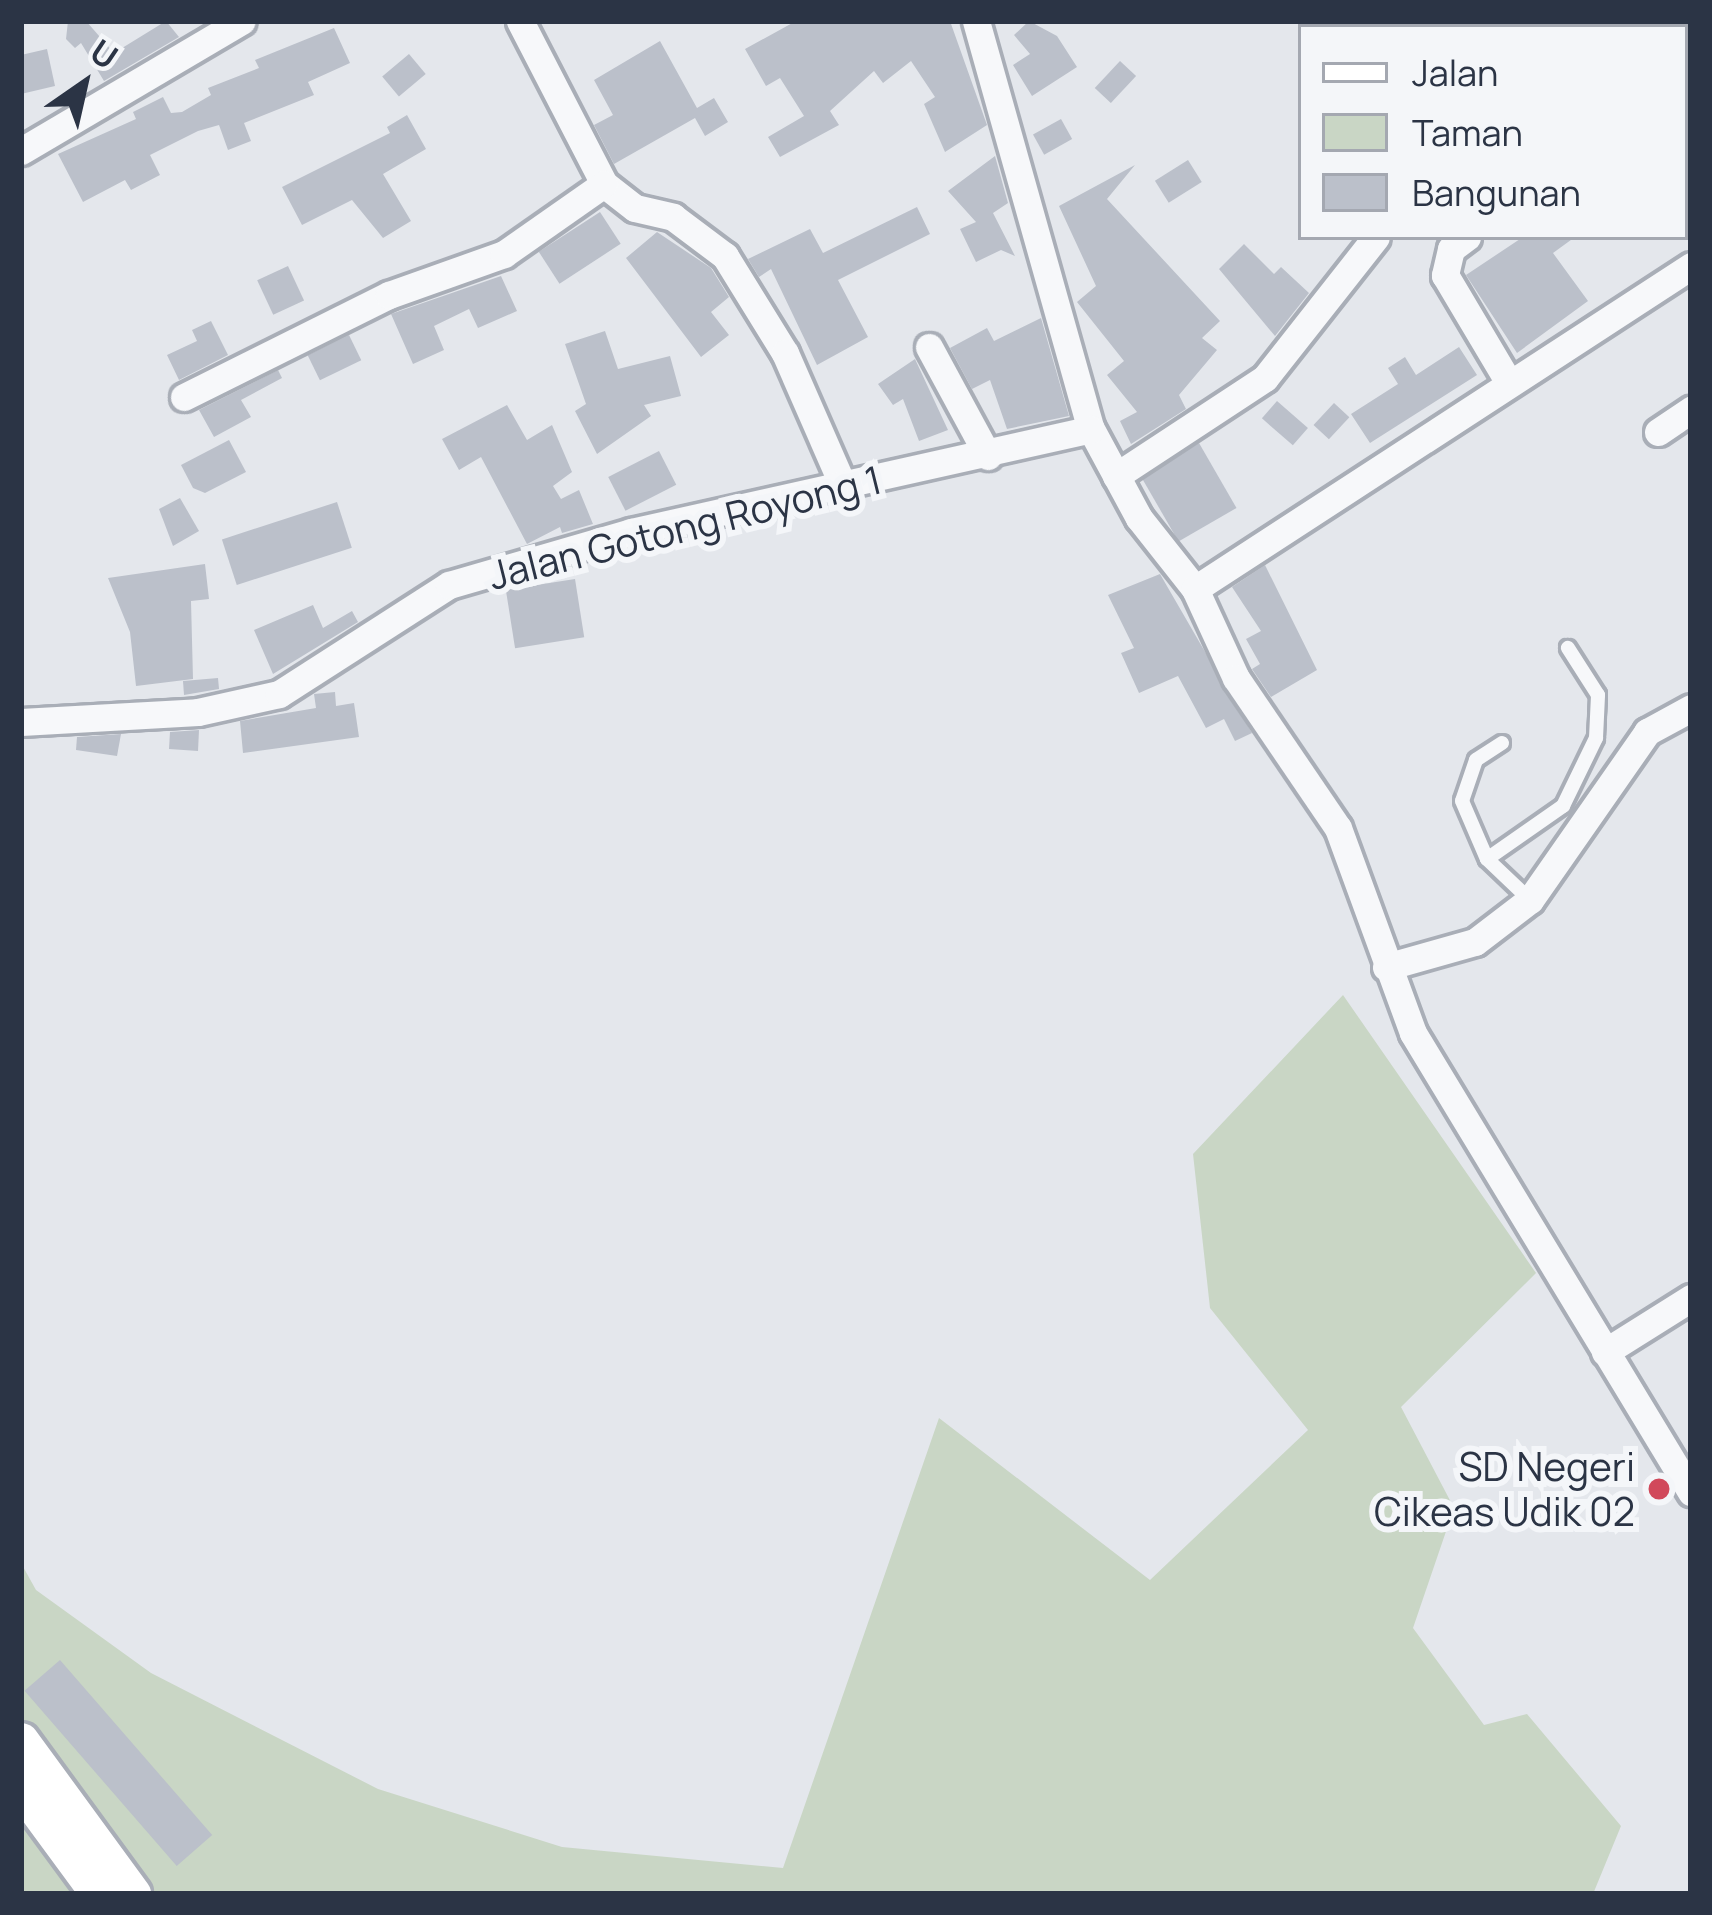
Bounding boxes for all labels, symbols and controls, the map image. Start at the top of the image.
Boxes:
north arrow [24,24,144,144]
legend [1298,24,1688,240]
text: U [82,28,127,79]
text: Jalan [1412,48,1498,97]
text: Taman [1412,108,1523,157]
text: Bangunan [1412,168,1581,217]
street label: Jalan Gotong Royong 1 [484,456,886,598]
place label: SD Negeri Cikeas Udik 02 [1374,1444,1635,1535]
marker: SD Negeri Cikeas Udik 02 [1646,1476,1672,1502]

